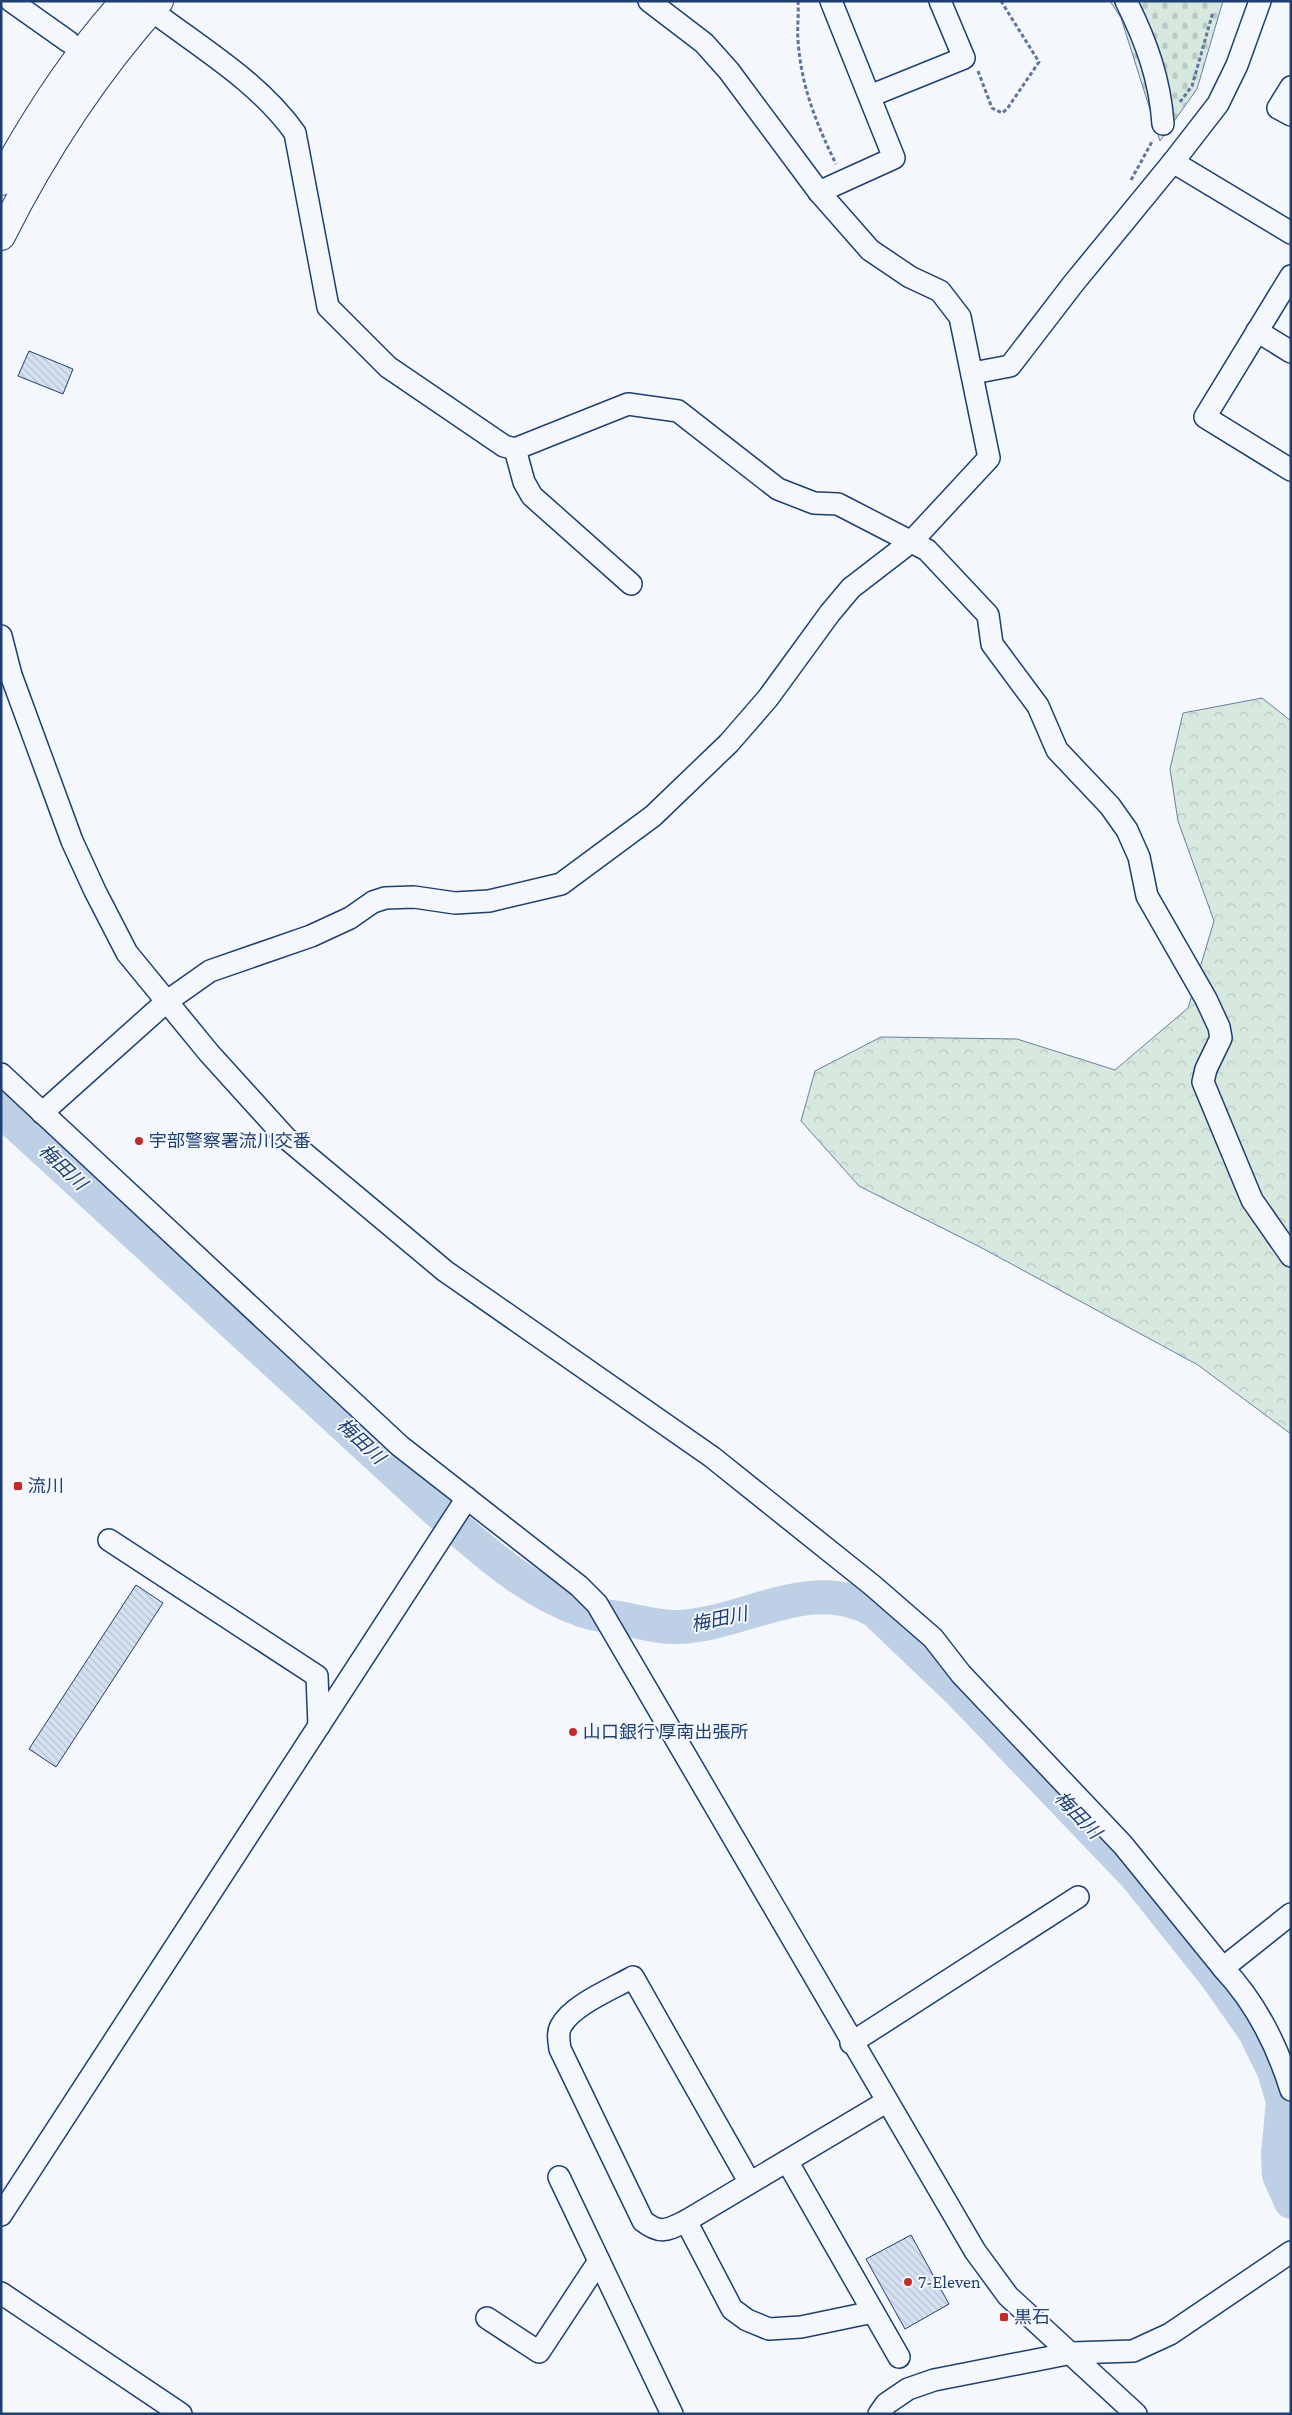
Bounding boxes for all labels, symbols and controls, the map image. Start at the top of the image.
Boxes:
place label: 宇部警察署流川交番 [149,1131,311,1151]
marker: 宇部警察署流川交番 [133,1135,145,1147]
water label: 梅田川 [35,1140,92,1195]
water label: 梅田川 [333,1414,390,1469]
place label: 流川 [28,1476,64,1496]
marker: 流川 [12,1480,24,1492]
water label: 梅田川 [689,1602,751,1635]
place label: 山口銀行 厚南出張所 [583,1722,748,1742]
marker: 山口銀行 厚南出張所 [567,1726,579,1738]
water label: 梅田川 [1051,1787,1107,1844]
place label: 7-Eleven [918,2272,981,2292]
marker: 7-Eleven [902,2276,914,2288]
place label: 黒石 [1014,2307,1050,2327]
marker: 黒石 [998,2311,1010,2323]

